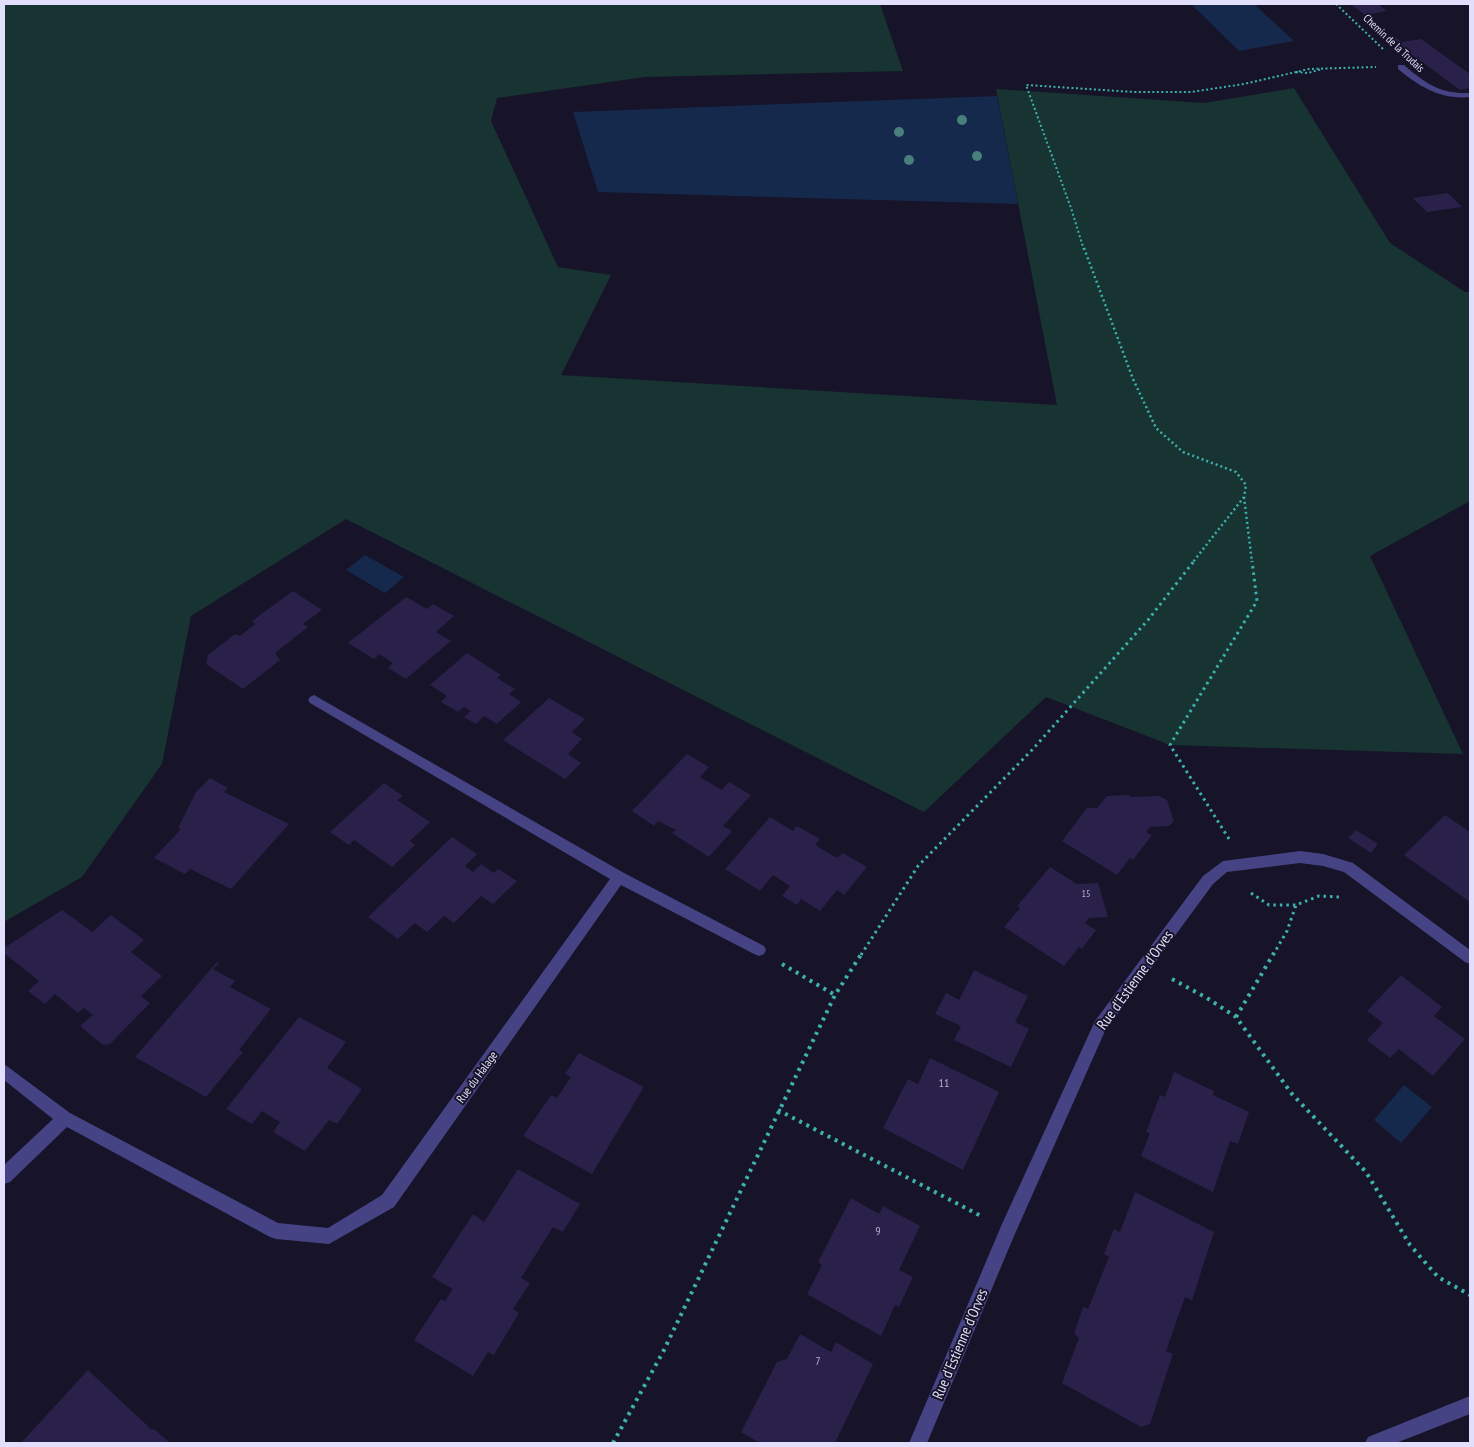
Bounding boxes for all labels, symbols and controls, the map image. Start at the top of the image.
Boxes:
street label: Chemin de la Trudais [1360,11,1428,75]
house number: 15 [1082,887,1091,900]
street label: Rue d'Estienne d'Orves [1092,926,1177,1033]
street label: Rue du Halage [453,1048,500,1106]
house number: 11 [939,1075,949,1090]
house number: 9 [875,1223,881,1238]
street label: Rue d'Estienne d'Orves [928,1286,991,1402]
house number: 7 [815,1353,821,1368]

